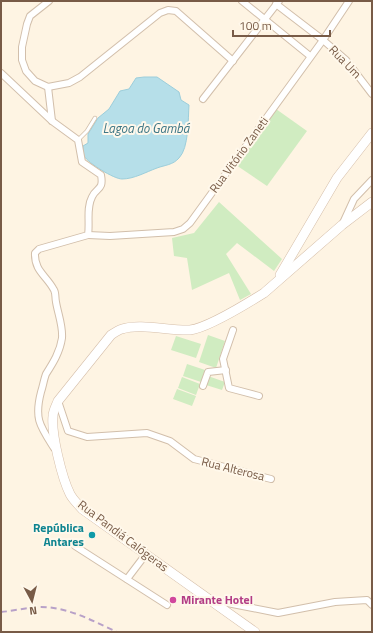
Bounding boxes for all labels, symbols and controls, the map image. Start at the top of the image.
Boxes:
scale bar [233,12,330,38]
text: 100 m [239,16,272,35]
street label: Rua Um [325,41,366,83]
street label: Rua Vitório Zaneti [204,113,273,197]
water label: Lagoa do Gambá [103,118,191,138]
street label: Rua Alterosa [200,451,267,486]
street label: Rua Pandiá Calógeras [74,495,173,576]
place label: República Antares [33,518,84,551]
marker: República Antares [87,530,97,540]
north arrow [12,581,52,621]
place label: Mirante Hotel [181,590,253,609]
marker: Mirante Hotel [168,595,178,605]
text: N [28,603,38,619]

